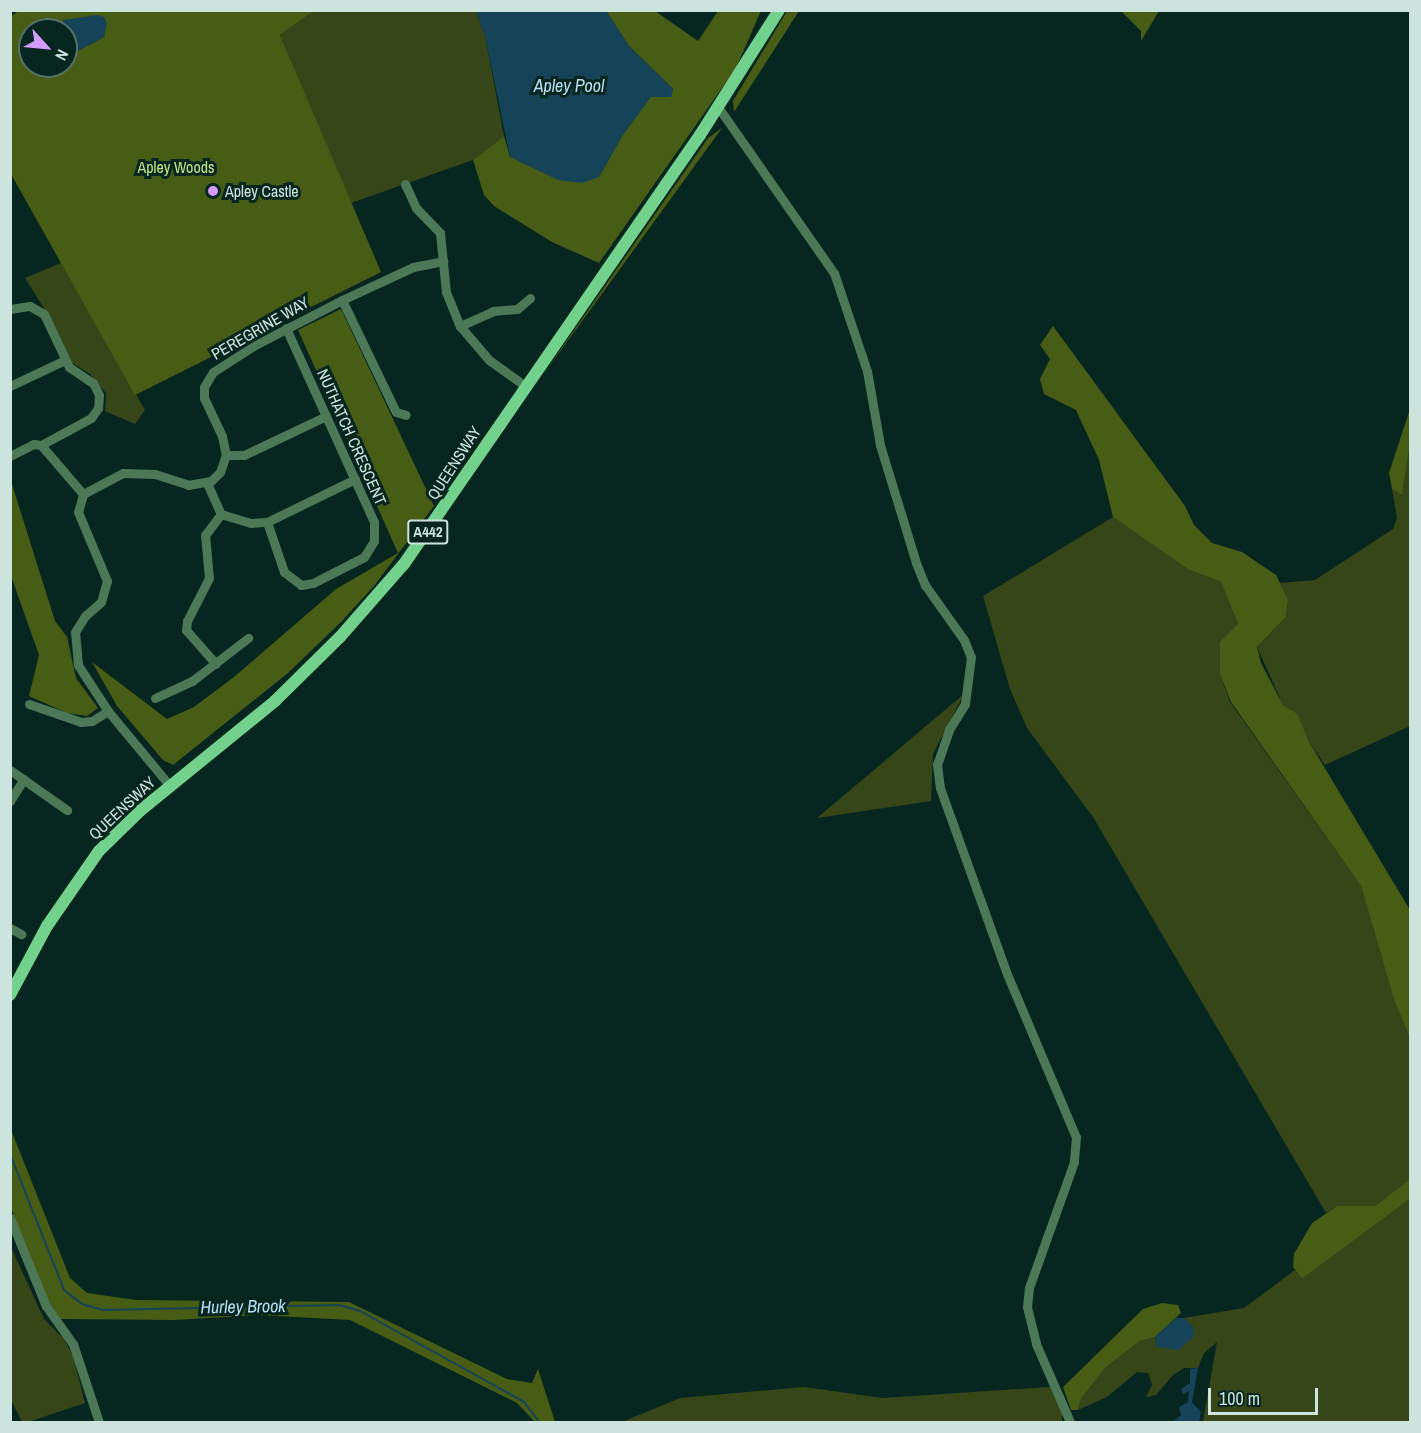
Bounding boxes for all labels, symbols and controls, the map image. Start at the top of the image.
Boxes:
north arrow [18,18,78,78]
text: N [50,46,74,64]
water label: Apley Pool [534,75,604,97]
park label: Apley Woods [137,157,215,177]
place label: Apley Castle [225,181,299,201]
marker: Apley Castle [206,184,220,198]
street label: PEREGRINE WAY [208,292,312,364]
street label: NUTHATCH CRESCENT [313,366,391,508]
street label: QUEENSWAY [423,423,485,503]
road number: A442 [407,520,449,544]
street label: QUEENSWAY [85,772,159,844]
water label: Hurley Brook [200,1295,286,1319]
scale bar [1211,1376,1320,1414]
text: 100 m [1219,1386,1260,1411]

